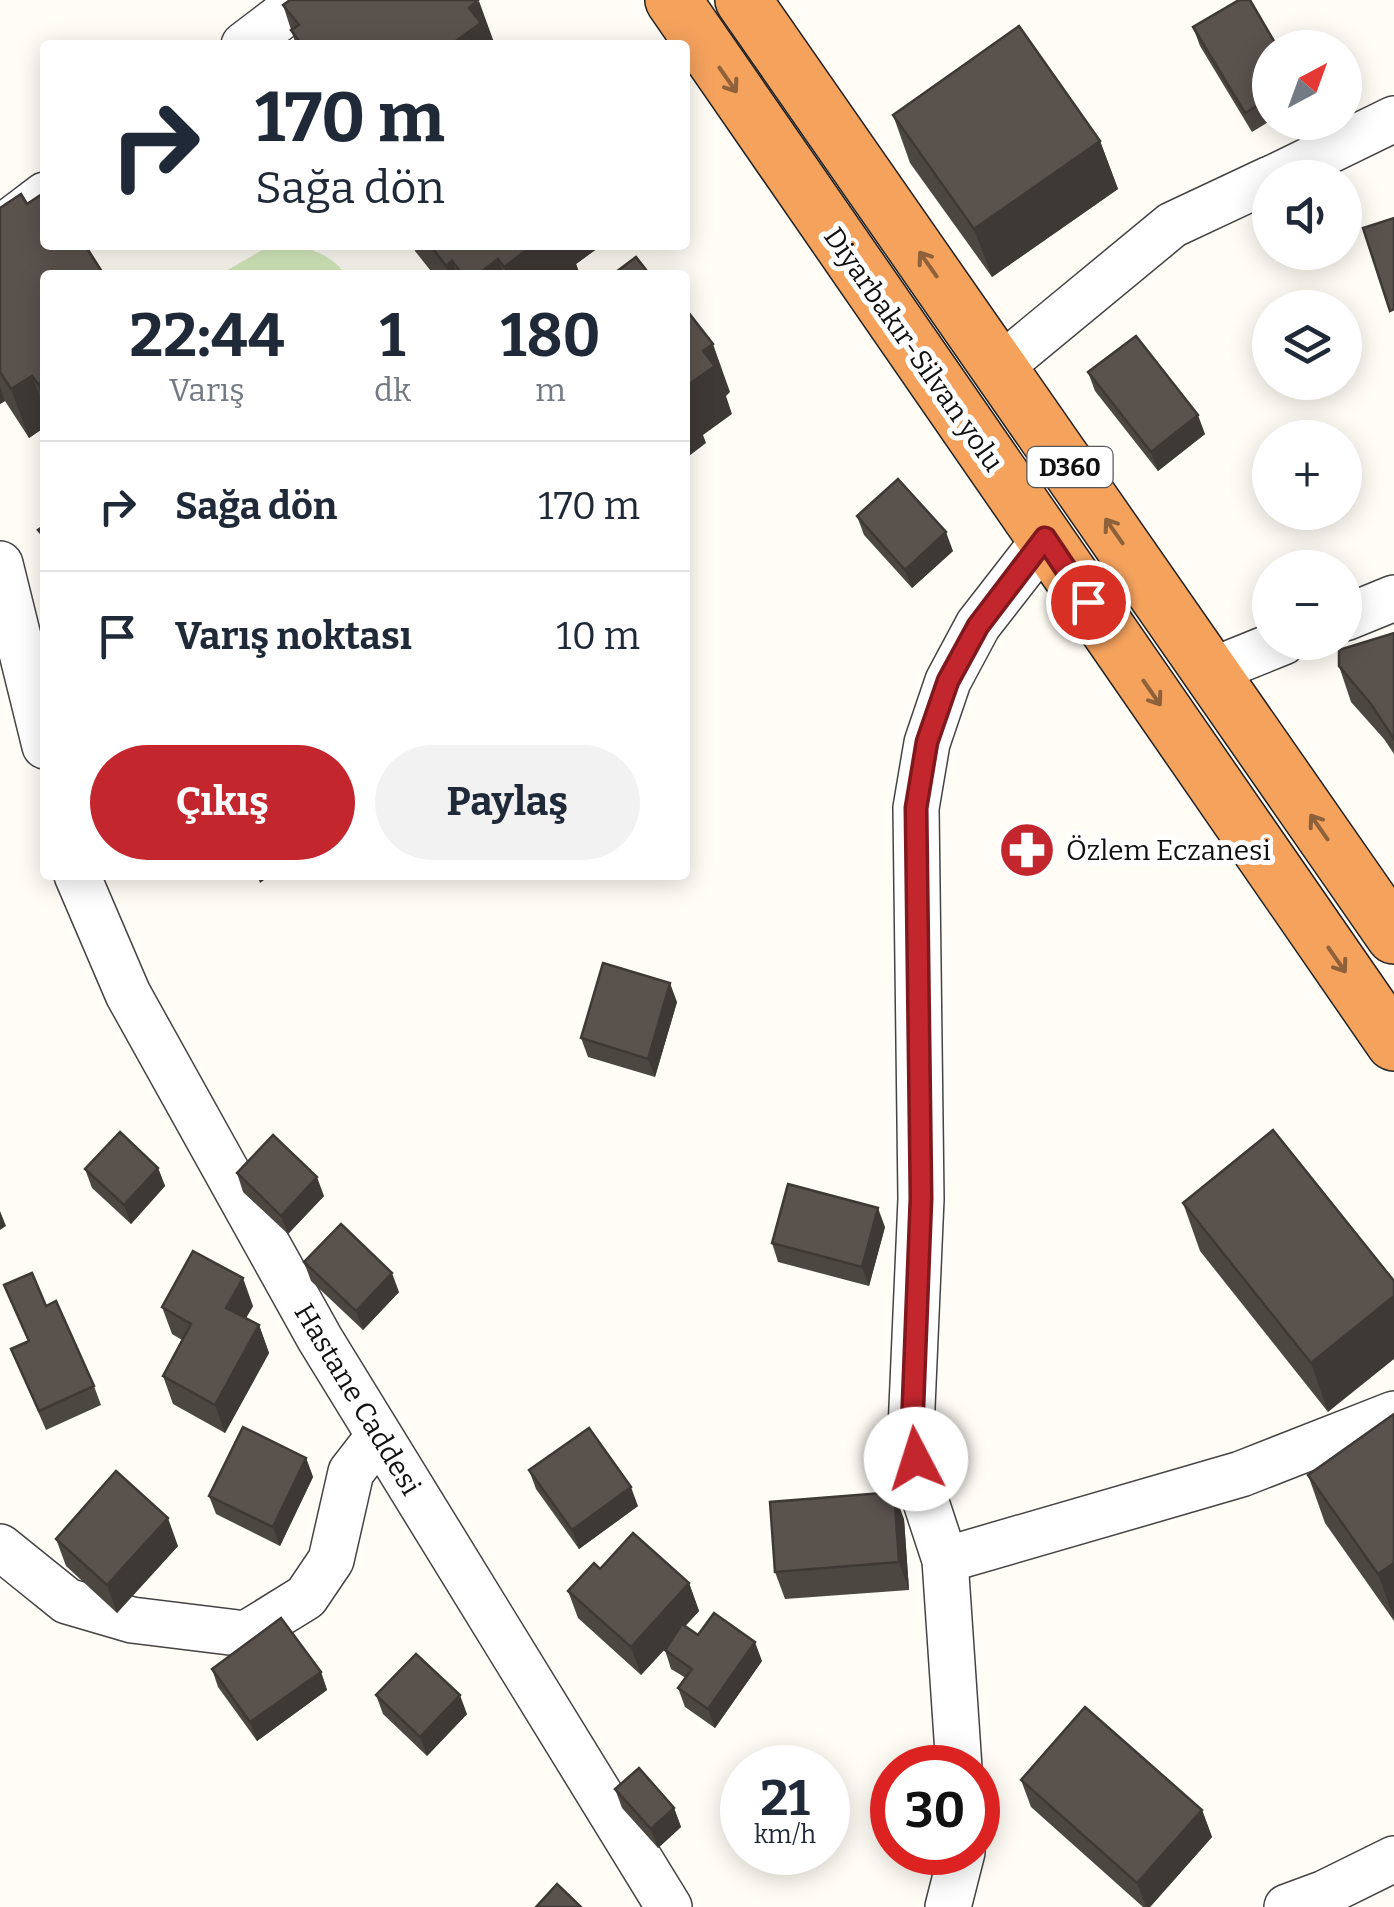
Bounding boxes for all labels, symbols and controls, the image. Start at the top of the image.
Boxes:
north arrow [1252,30,1362,140]
map controls [1252,30,1362,660]
one-way arrow [717,66,738,94]
text: 170 m [255,76,445,160]
icon: right [90,80,220,210]
button: sound [1252,160,1362,270]
text: Sağa dön [255,161,445,215]
street label: Diyarbakır-Silvan yolu [817,221,1010,477]
one-way arrow [918,251,939,278]
button: layers [1252,290,1362,400]
text: 22:44 [129,300,285,372]
text: 1 [380,300,406,372]
text: 180 [500,300,601,372]
text: Varış [169,371,245,409]
text: dk [374,371,411,409]
text: m [535,371,566,409]
button: + [1252,420,1362,530]
road number: D360 [1028,447,1112,487]
icon: right [90,479,145,534]
text: Sağa dön [175,483,337,529]
text: 170 m [538,483,640,529]
one-way arrow [1104,517,1125,545]
button: − [1252,550,1362,660]
pin [1046,560,1131,645]
icon: arrive [1061,575,1116,630]
icon: arrive [90,609,145,664]
text: Varış noktası [175,613,412,659]
text: 10 m [556,613,640,659]
one-way arrow [1141,679,1162,706]
button: Çıkış [90,745,355,860]
button: Paylaş [375,745,640,860]
one-way arrow [1309,814,1330,841]
pharmacy icon: Özlem Eczanesi [997,820,1057,880]
place label: Özlem Eczanesi [1066,834,1271,867]
one-way arrow [1326,946,1347,974]
street label: Hastane Caddesi [287,1298,428,1501]
position arrow [864,1407,968,1511]
speed limit sign: 30 [870,1745,1000,1875]
text: 21 [760,1768,810,1828]
text: km/h [754,1820,816,1850]

